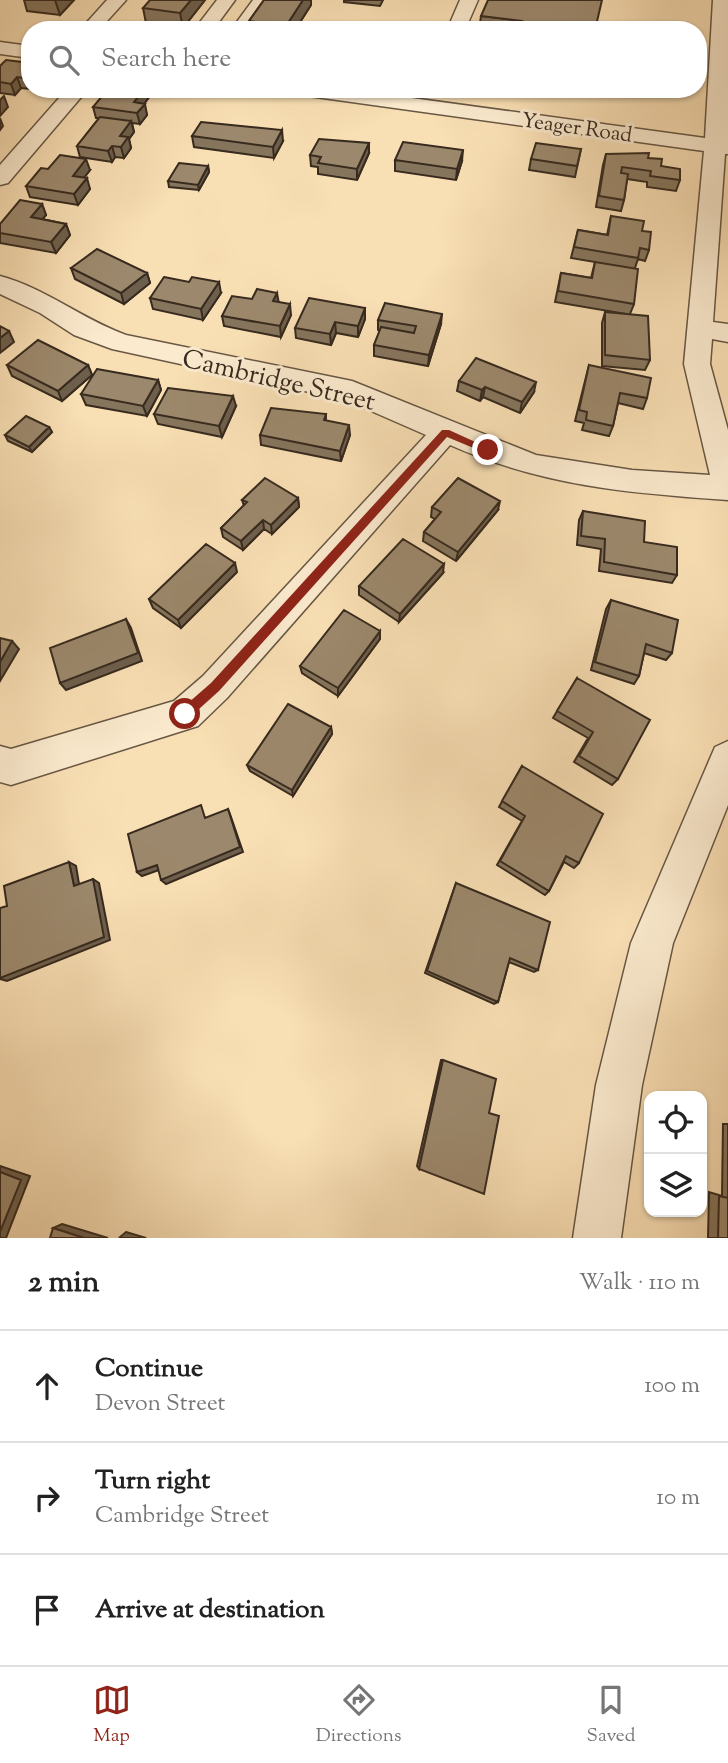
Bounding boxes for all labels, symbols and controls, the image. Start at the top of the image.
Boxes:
search box [21,21,707,98]
icon: search [45,41,83,79]
text: Search here [101,41,231,78]
street label: Yeager Road [519,106,634,152]
street label: Cambridge Street [178,341,379,422]
route end [472,434,503,465]
route start [169,698,200,729]
map controls [644,1091,707,1217]
button: locate [644,1091,707,1154]
button: layers [644,1154,707,1217]
text: 2 min [28,1262,100,1305]
text: Walk · 110 m [579,1267,700,1300]
text: Continue [95,1351,203,1388]
icon: ahead [28,1367,66,1405]
text: 100 m [644,1370,700,1403]
text: Devon Street [95,1388,225,1421]
text: Turn right [95,1463,210,1500]
icon: right [28,1479,66,1517]
text: 10 m [656,1482,700,1515]
text: Cambridge Street [95,1500,269,1533]
icon: arrive [28,1591,66,1629]
text: Arrive at destination [95,1592,325,1629]
tab: Map [93,1681,131,1750]
tab: Directions [316,1681,401,1750]
tab: Saved [587,1681,635,1750]

